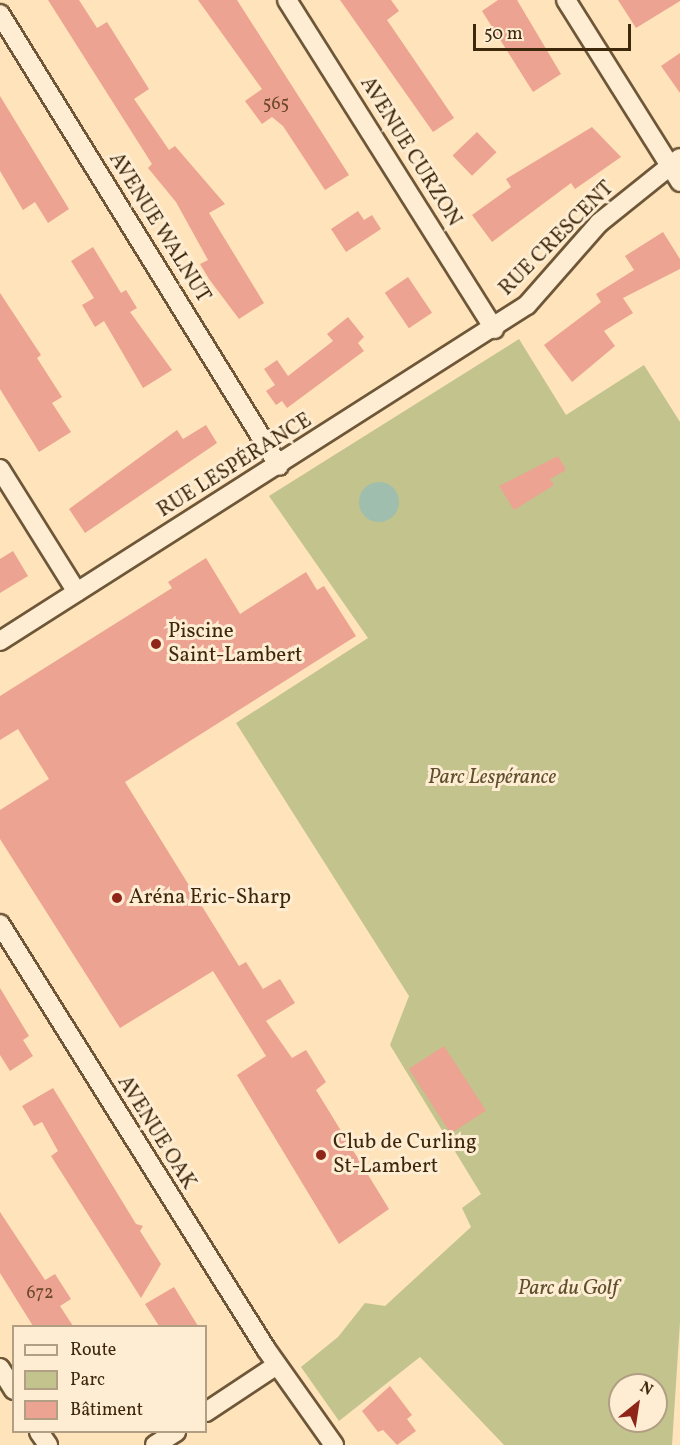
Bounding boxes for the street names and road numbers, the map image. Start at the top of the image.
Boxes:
street label: AVENUE CURZON [354,73,466,231]
street label: AVENUE WALNUT [103,148,215,308]
street label: RUE CRESCENT [494,176,620,302]
street label: RUE LESPÉRANCE [153,408,317,524]
street label: AVENUE OAK [111,1072,201,1194]

